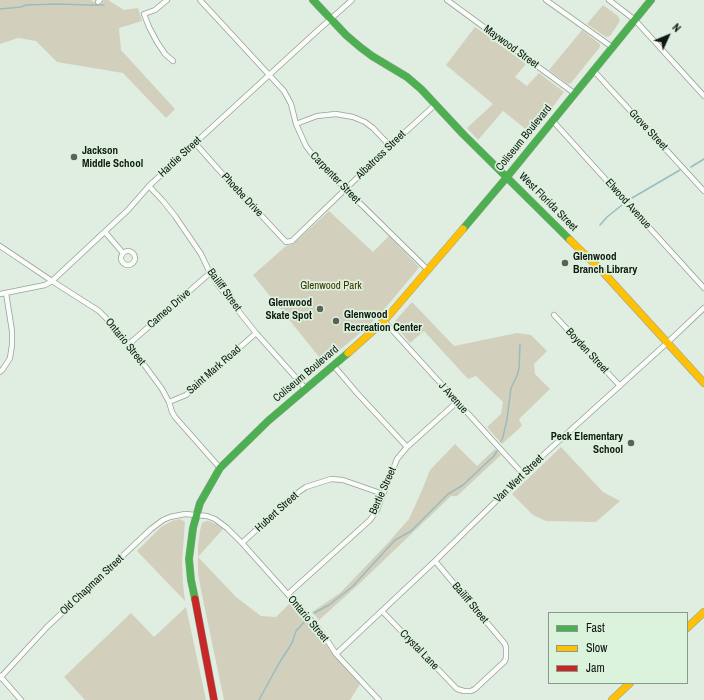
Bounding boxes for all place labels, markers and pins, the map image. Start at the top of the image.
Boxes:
place label: Jackson Middle School [82,144,143,170]
marker: Jackson Middle School [69,152,79,162]
place label: Glenwood Branch Library [573,250,637,276]
marker: Glenwood Branch Library [560,258,570,268]
place label: Glenwood Skate Spot [265,296,312,322]
marker: Glenwood Skate Spot [315,304,325,314]
place label: Glenwood Recreation Center [344,308,422,334]
marker: Glenwood Recreation Center [331,316,341,326]
place label: Peck Elementary School [551,430,623,456]
marker: Peck Elementary School [626,438,636,448]

